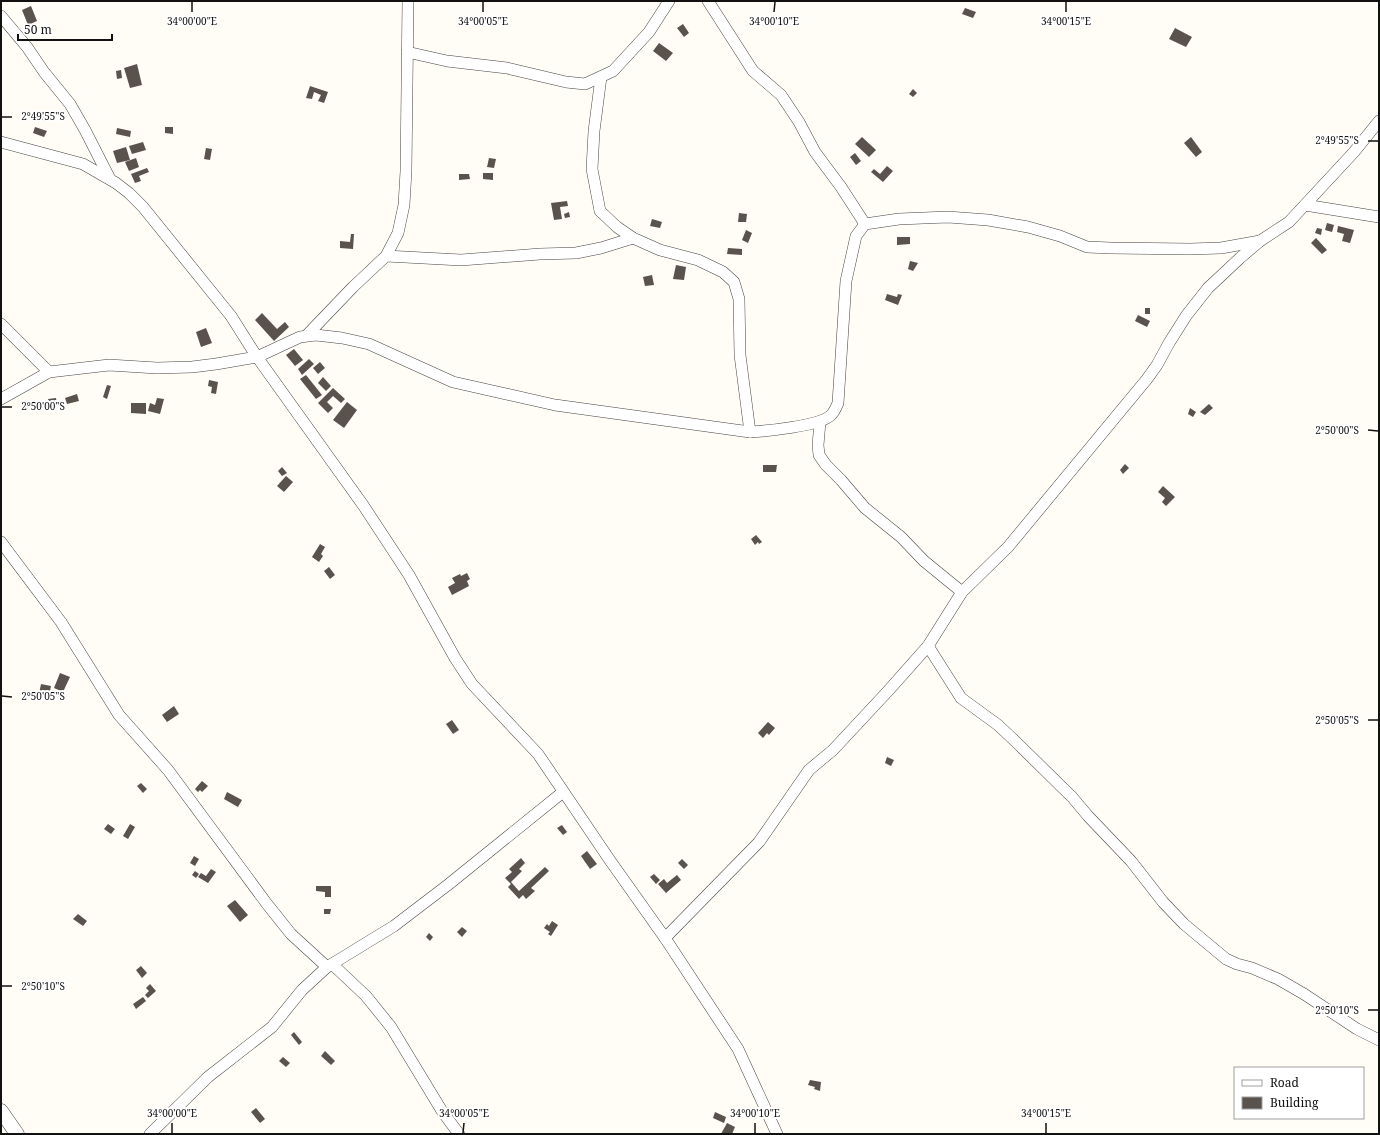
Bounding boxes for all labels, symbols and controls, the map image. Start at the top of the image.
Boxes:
text: 34°00'00"E [167,14,217,28]
text: 34°00'05"E [458,14,508,28]
text: 34°00'10"E [749,14,799,28]
text: 34°00'15"E [1041,14,1091,28]
scale bar [18,16,112,42]
text: 50 m [24,21,52,38]
text: 2°49'55"S [21,109,65,123]
text: 2°49'55"S [1315,133,1359,147]
text: 2°50'00"S [21,399,65,413]
text: 2°50'00"S [1315,423,1359,437]
text: 2°50'05"S [21,689,65,703]
text: 2°50'05"S [1315,713,1359,727]
text: 2°50'10"S [21,979,65,993]
text: 2°50'10"S [1315,1003,1359,1017]
legend [1234,1067,1364,1119]
text: Road [1270,1074,1300,1091]
text: Building [1270,1094,1319,1111]
text: 34°00'00"E [147,1106,197,1120]
text: 34°00'05"E [439,1106,489,1120]
text: 34°00'10"E [730,1106,780,1120]
text: 34°00'15"E [1021,1106,1071,1120]

